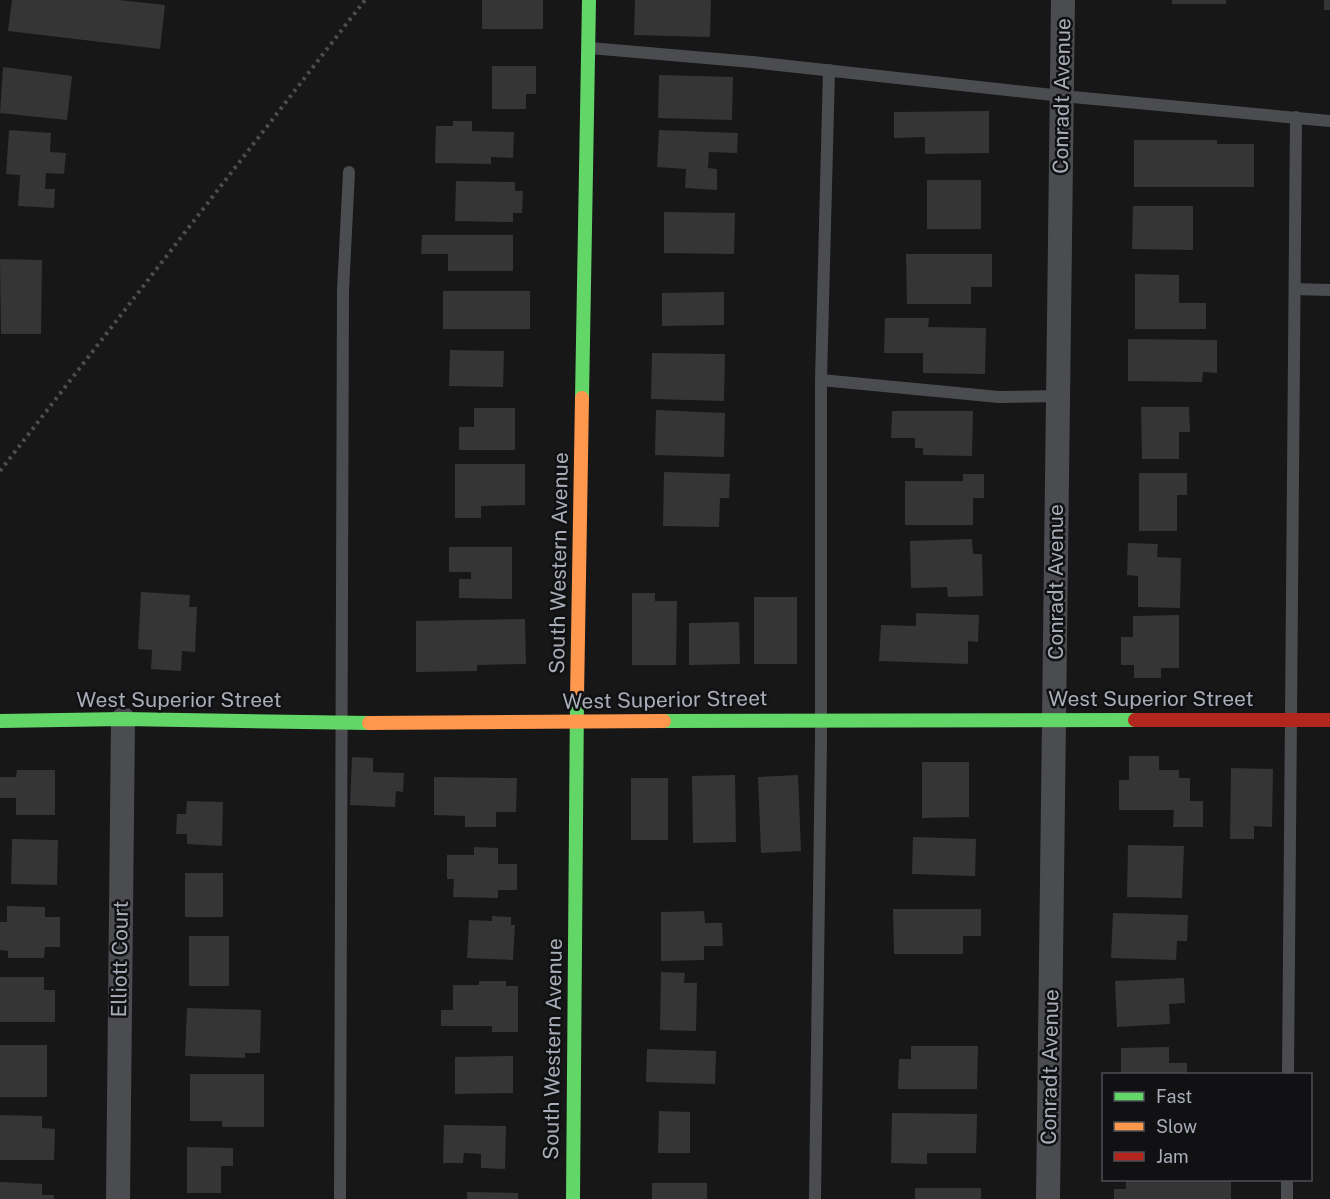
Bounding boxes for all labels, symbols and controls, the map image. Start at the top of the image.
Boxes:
street label: Conradt Avenue [1048,18,1075,174]
street label: South Western Avenue [544,452,573,674]
street label: Conradt Avenue [1043,504,1068,660]
street label: West Superior Street [562,685,768,714]
street label: West Superior Street [1048,686,1254,711]
street label: West Superior Street [76,687,282,712]
street label: Elliott Court [106,900,133,1018]
street label: South Western Avenue [538,938,567,1160]
street label: Conradt Avenue [1036,989,1063,1145]
legend [1102,1073,1312,1181]
text: Fast [1156,1086,1192,1107]
text: Slow [1156,1116,1197,1137]
text: Jam [1156,1146,1189,1167]

